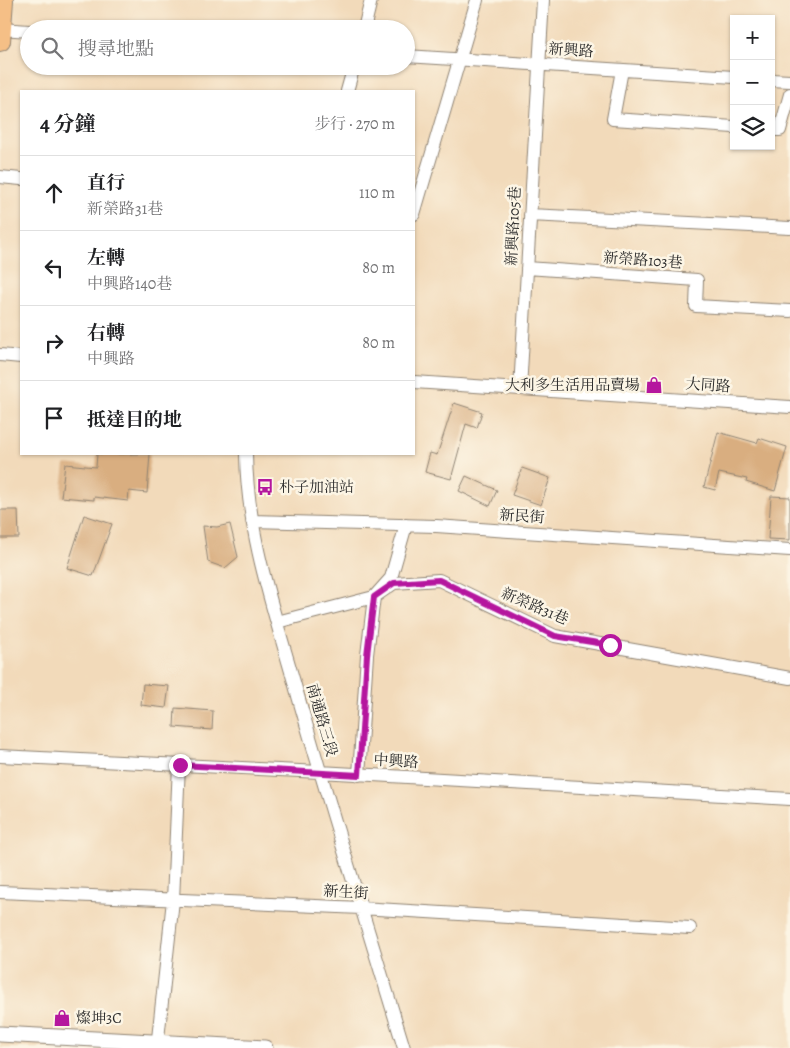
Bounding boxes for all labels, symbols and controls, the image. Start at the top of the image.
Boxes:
map controls [730,15,775,150]
button: + [730,15,775,60]
search box [20,20,415,75]
icon: search [38,34,66,62]
text: 搜尋地點 [78,36,154,62]
street label: 新興路 [548,38,594,62]
button: − [730,60,775,105]
button: layers [730,105,775,150]
text: 4 分鐘 [40,110,96,138]
text: 步行 · 270 m [314,113,395,135]
text: 直行 [87,170,125,196]
icon: ahead [40,179,68,207]
text: 110 m [359,182,395,204]
street label: 新興路105巷 [501,186,525,266]
text: 新榮路31巷 [87,198,163,220]
text: 左轉 [87,245,125,271]
street label: 新榮路103巷 [603,247,683,273]
icon: left [40,254,68,282]
text: 80 m [362,257,395,279]
text: 中興路140巷 [87,273,172,295]
text: 右轉 [87,320,125,346]
icon: right [40,329,68,357]
text: 80 m [362,332,395,354]
text: 中興路 [87,348,135,370]
street label: 大同路 [685,373,731,397]
place label: 大利多生活用品賣場 [505,375,640,395]
shop icon: 大利多生活用品賣場 [644,375,664,395]
icon: arrive [40,404,68,432]
text: 抵達目的地 [87,407,182,433]
bus stop icon: 朴子加油站 [255,477,275,497]
place label: 朴子加油站 [279,477,354,497]
street label: 新民街 [499,504,545,528]
street label: 新榮路31巷 [498,583,572,629]
route start [599,634,622,657]
street label: 南通路三段 [302,681,342,759]
street label: 中興路 [373,750,419,772]
route end [169,754,192,777]
street label: 新生街 [323,881,369,903]
shop icon: 燦坤3C [52,1008,72,1028]
place label: 燦坤3C [76,1008,122,1028]

